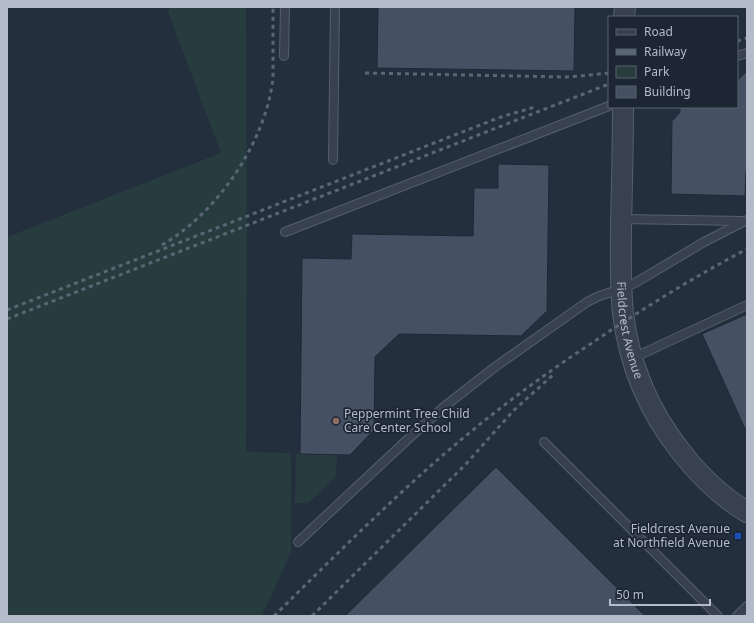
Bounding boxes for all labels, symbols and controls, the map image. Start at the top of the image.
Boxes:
legend [608,16,738,108]
text: Road [644,23,673,40]
text: Railway [644,43,688,60]
text: Park [644,63,670,80]
text: Building [644,83,691,100]
street label: Fieldcrest Avenue [613,281,648,381]
place label: Peppermint Tree Child Care Center School [344,405,470,436]
marker: Peppermint Tree Child Care Center School [331,416,341,426]
place label: Fieldcrest Avenue at Northfield Avenue [613,520,730,551]
marker: Fieldcrest Avenue at Northfield Avenue [733,531,743,541]
scale bar [610,581,710,607]
text: 50 m [616,586,644,603]

